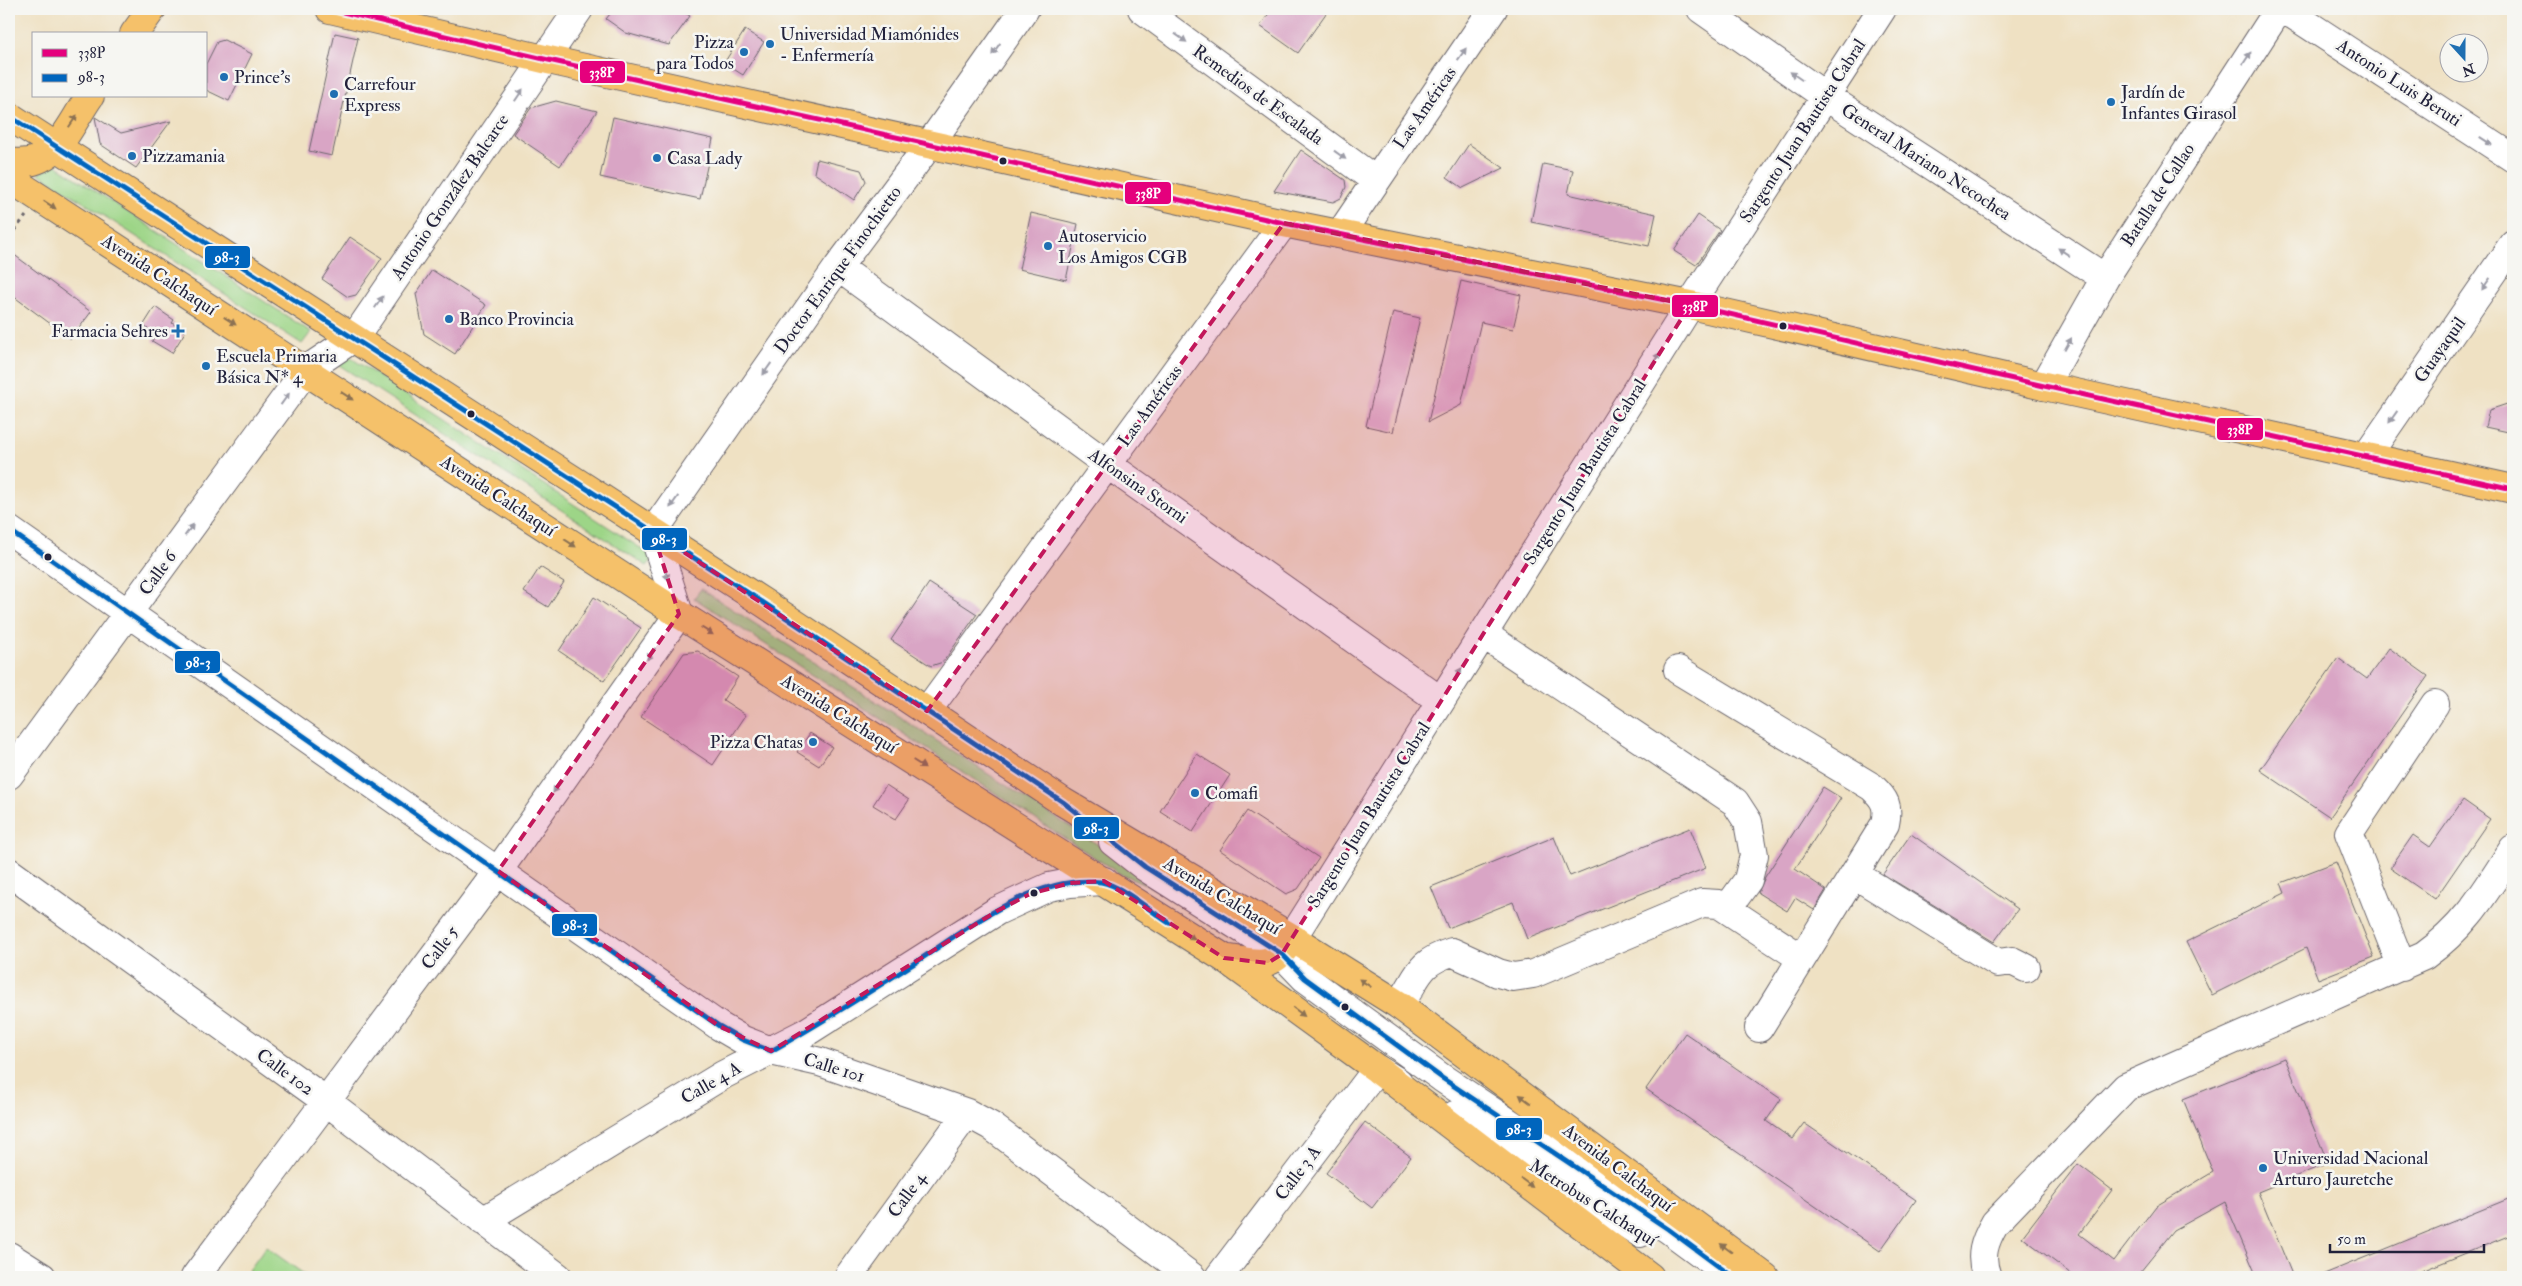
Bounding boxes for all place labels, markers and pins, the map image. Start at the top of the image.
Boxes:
place label: Universidad Miamónides - Enfermería [780,23,959,67]
place label: Pizza para Todos [655,31,735,75]
marker: Universidad Miamónides - Enfermería [764,38,776,50]
marker: Pizza para Todos [738,46,750,58]
place label: Prince's [234,66,290,89]
marker: Prince's [218,71,230,83]
place label: Carrefour Express [344,73,416,117]
place label: Jardín de Infantes Girasol [2120,81,2237,125]
marker: Carrefour Express [328,88,340,100]
marker: Jardín de Infantes Girasol [2105,96,2117,108]
place label: Pizzamania [142,145,225,168]
place label: Casa Lady [667,147,743,170]
marker: Pizzamania [126,150,138,162]
marker: Casa Lady [651,152,663,164]
unlabelled marker [998,156,1008,166]
place label: Autoservicio Los Amigos CGB [1057,225,1188,269]
marker: Autoservicio Los Amigos CGB [1042,240,1054,252]
place label: Banco Provincia [459,308,574,331]
marker: Banco Provincia [443,313,455,325]
place label: Farmacia Sehres [51,320,168,343]
unlabelled marker [1778,321,1788,331]
marker: Farmacia Sehres [172,325,184,337]
place label: Escuela Primaria Básica N* 4 [216,345,338,389]
marker: Escuela Primaria Básica N* 4 [200,360,212,372]
unlabelled marker [466,409,476,419]
unlabelled marker [43,552,53,562]
place label: Pizza Chatas [710,731,803,754]
marker: Pizza Chatas [807,736,819,748]
place label: Comafi [1205,782,1258,805]
marker: Comafi [1189,787,1201,799]
unlabelled marker [1029,888,1039,898]
unlabelled marker [1340,1002,1350,1012]
place label: Universidad Nacional Arturo Jauretche [2272,1147,2429,1191]
marker: Universidad Nacional Arturo Jauretche [2257,1162,2269,1174]

